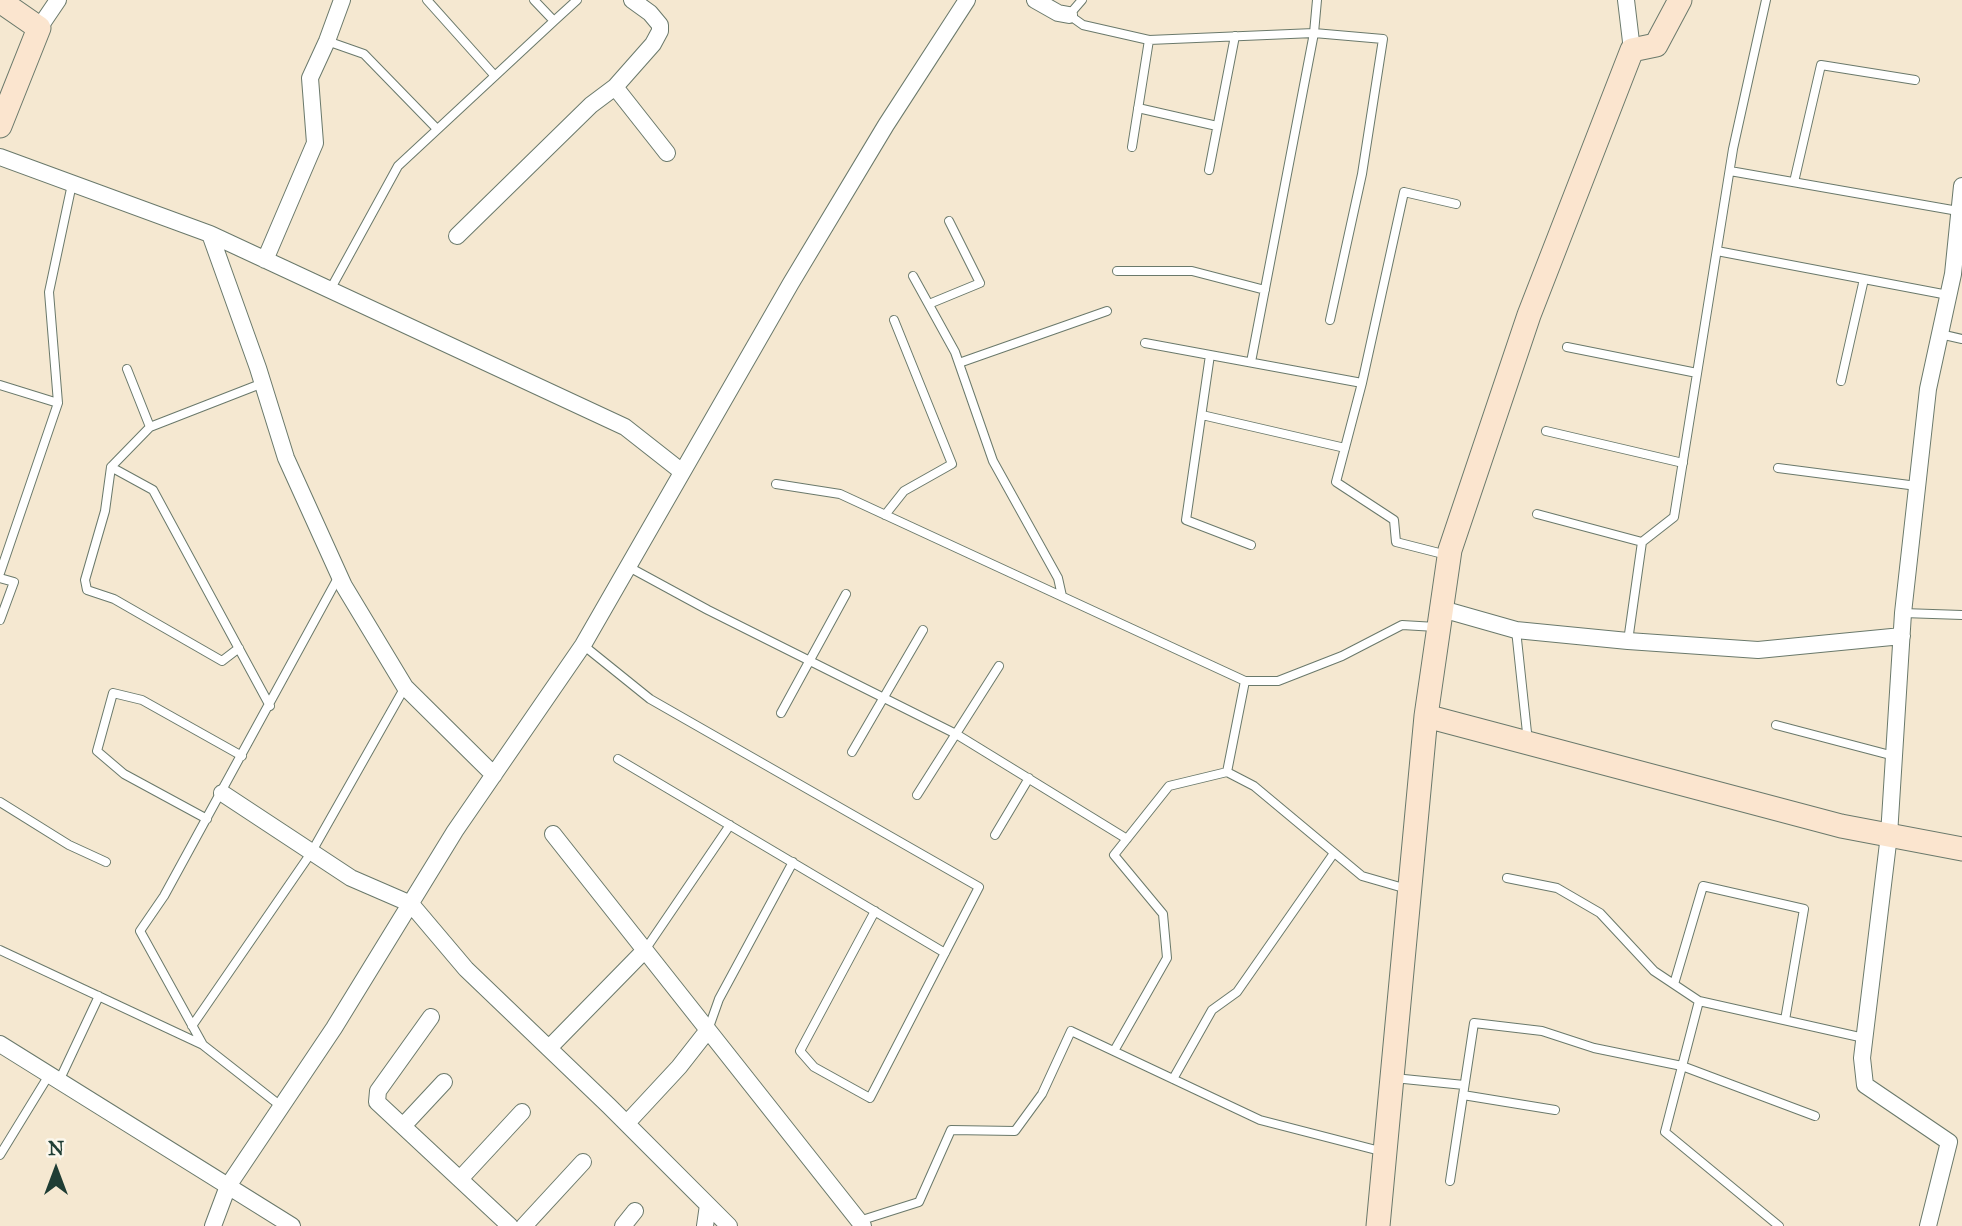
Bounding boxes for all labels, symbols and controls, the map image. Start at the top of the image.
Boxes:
north arrow [21,1135,91,1205]
text: N [48,1137,64,1160]

